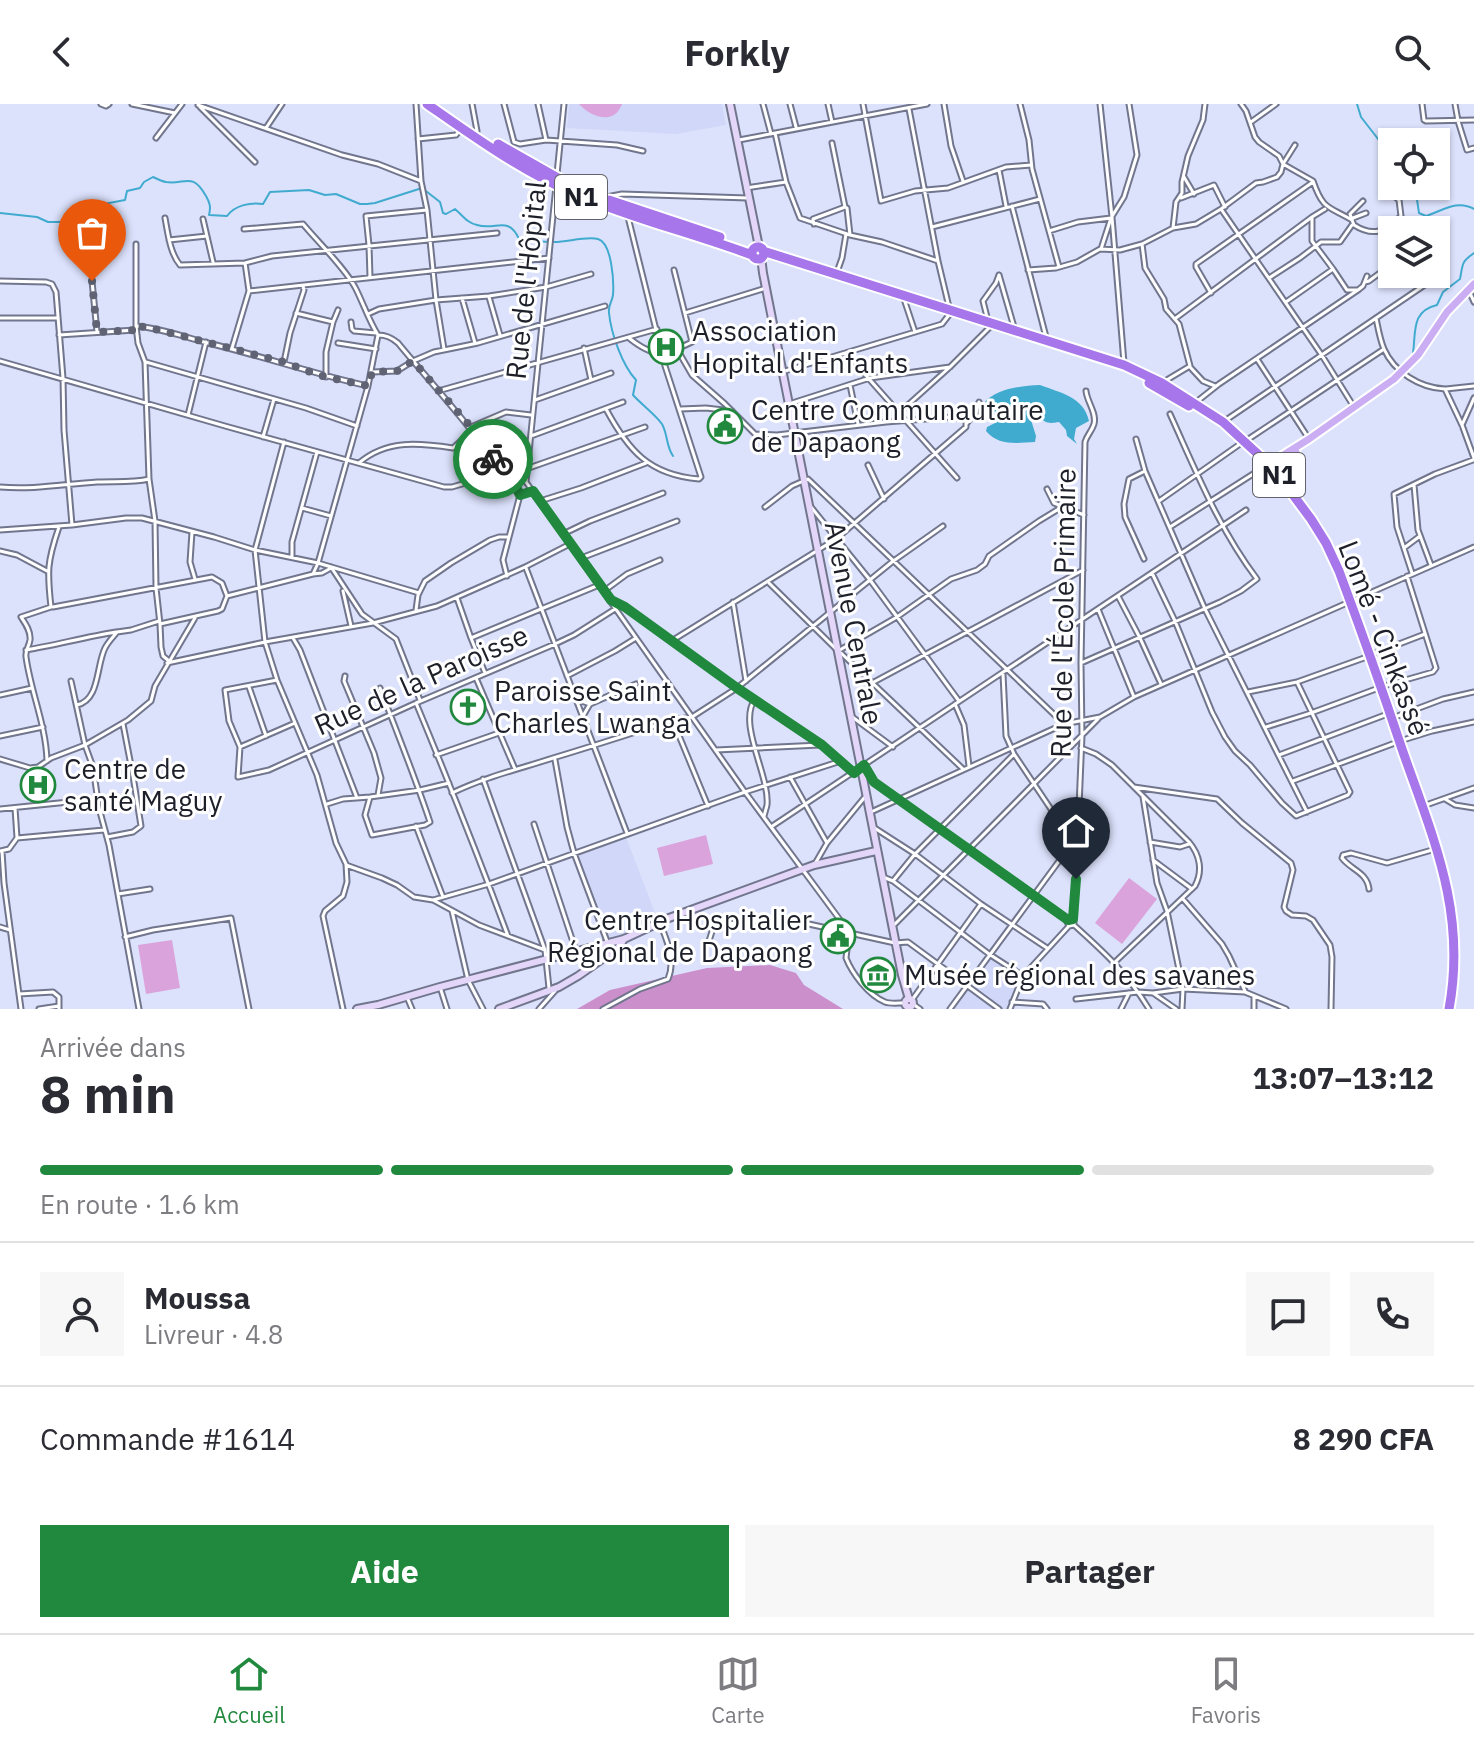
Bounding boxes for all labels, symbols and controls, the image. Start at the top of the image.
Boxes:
text: Forkly [684,29,790,76]
icon: back [40,30,84,74]
icon: search [1390,30,1434,74]
map controls [1378,128,1450,288]
button: locate [1378,128,1450,200]
road number: N1 [555,175,607,219]
street label: Rue de l'Hôpital [497,179,554,381]
pin [58,199,126,281]
icon: bag [70,211,114,255]
button: layers [1378,216,1450,288]
place label: Association Hopital d'Enfants [692,312,908,381]
hospital icon: Association Hopital d'Enfants [647,328,685,366]
place label: Centre Communautaire de Dapaong [751,391,1044,460]
public building icon: Centre Communautaire de Dapaong [706,407,744,445]
courier [453,419,533,499]
icon: bike [471,437,515,481]
road number: N1 [1253,453,1305,497]
street label: Rue de l'École Primaire [1041,468,1084,758]
street label: Avenue Centrale [817,518,892,728]
street label: Lomé - Cinkassé [1330,535,1439,741]
street label: Rue de la Paroisse [308,616,533,743]
place label: Paroisse Saint Charles Lwanga [494,672,691,741]
church icon: Paroisse Saint Charles Lwanga [449,688,487,726]
place label: Centre de santé Maguy [64,750,222,819]
hospital icon: Centre de santé Maguy [19,766,57,804]
pin [1042,797,1110,879]
icon: home [1054,809,1098,853]
place label: Centre Hospitalier Régional de Dapaong [547,901,812,970]
public building icon: Centre Hospitalier Régional de Dapaong [819,917,857,955]
museum icon: Musée régional des savanes [859,956,897,994]
place label: Musée régional des savanes [904,956,1255,993]
text: Arrivée dans [40,1030,186,1064]
text: 13:07–13:12 [1253,1058,1434,1097]
text: 8 min [40,1060,176,1127]
text: En route · 1.6 km [40,1187,240,1221]
button: person [40,1272,124,1356]
button: chat [1246,1272,1330,1356]
button: phone [1350,1272,1434,1356]
text: Moussa [144,1278,250,1317]
text: Livreur · 4.8 [144,1317,283,1351]
text: Commande #1614 [40,1419,295,1458]
text: 8 290 CFA [1293,1419,1434,1458]
button: Aide [40,1525,729,1617]
button: Partager [745,1525,1434,1617]
tab: Accueil [213,1652,285,1729]
tab: Carte [711,1652,765,1729]
tab: Favoris [1191,1652,1261,1729]

